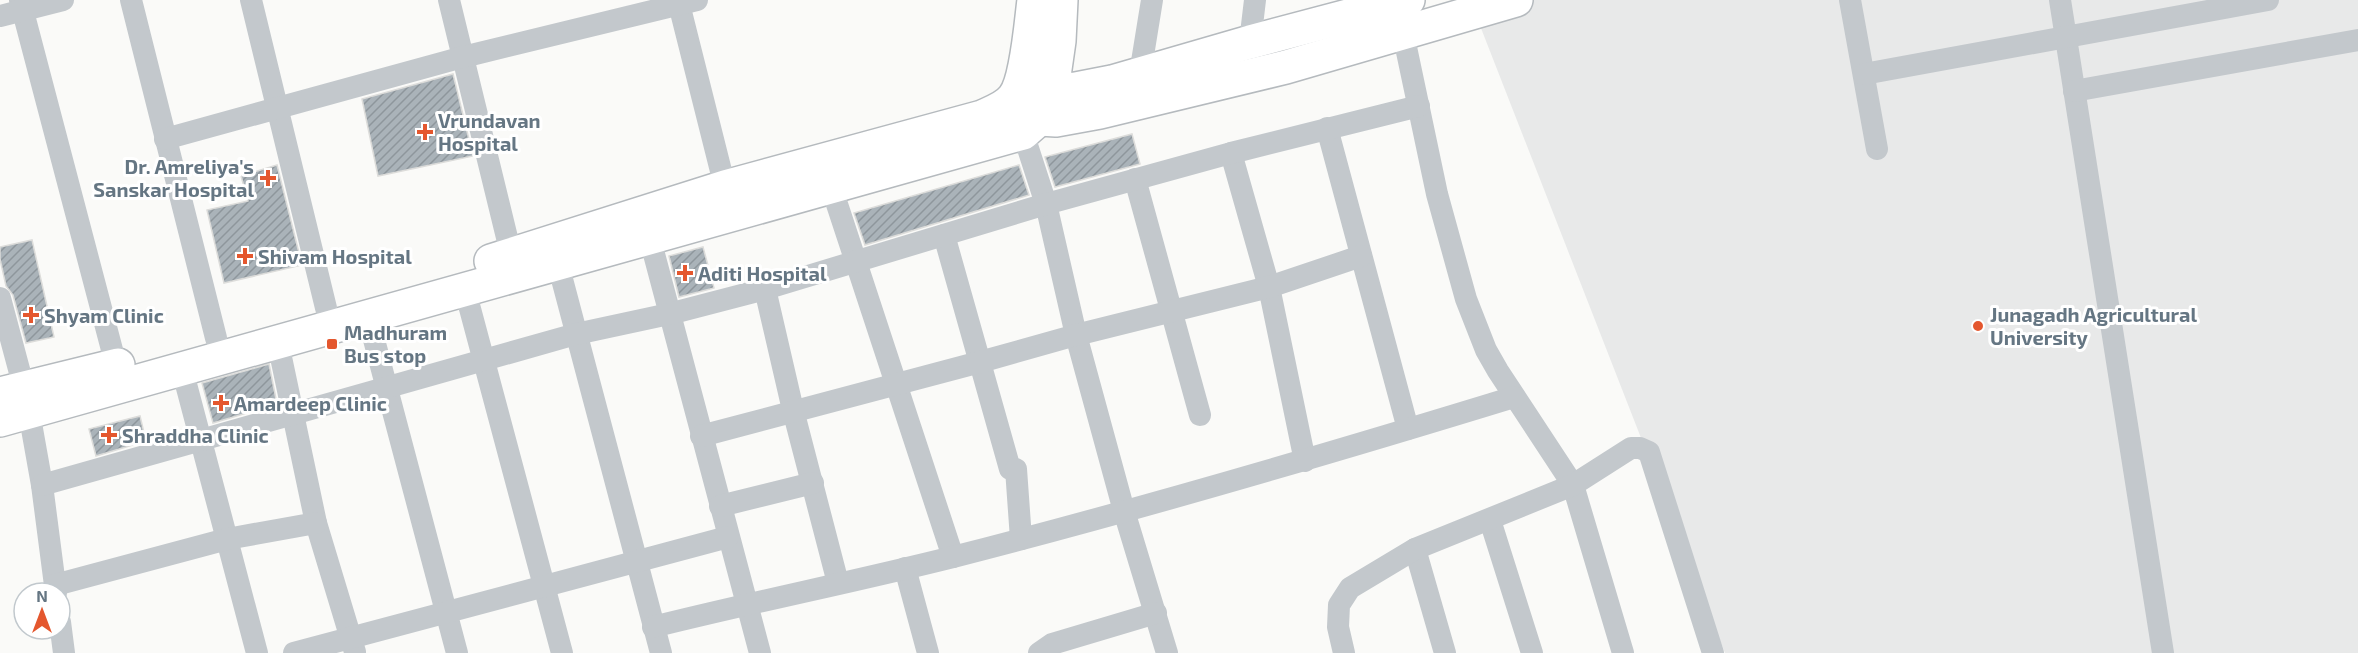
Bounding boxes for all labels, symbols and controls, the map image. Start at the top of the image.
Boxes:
place label: Vrundavan Hospital [438,108,541,155]
marker: Vrundavan Hospital [416,123,434,141]
place label: Dr. Amreliya's Sanskar Hospital [93,154,254,201]
marker: Dr. Amreliya's Sanskar Hospital [259,169,277,187]
place label: Shivam Hospital [258,244,412,268]
marker: Shivam Hospital [236,247,254,265]
place label: Aditi Hospital [698,261,827,285]
marker: Aditi Hospital [676,264,694,282]
place label: Junagadh Agricultural University [1990,302,2197,350]
place label: Shyam Clinic [44,303,164,328]
marker: Shyam Clinic [22,306,40,324]
marker: Junagadh Agricultural University [1971,319,1985,333]
place label: Madhuram Bus stop [344,320,447,367]
marker: Madhuram Bus stop [325,337,339,351]
place label: Amardeep Clinic [234,391,387,415]
marker: Amardeep Clinic [212,394,230,412]
place label: Shraddha Clinic [122,423,269,447]
marker: Shraddha Clinic [100,426,118,444]
north arrow [12,581,72,641]
text: N [36,586,48,605]

